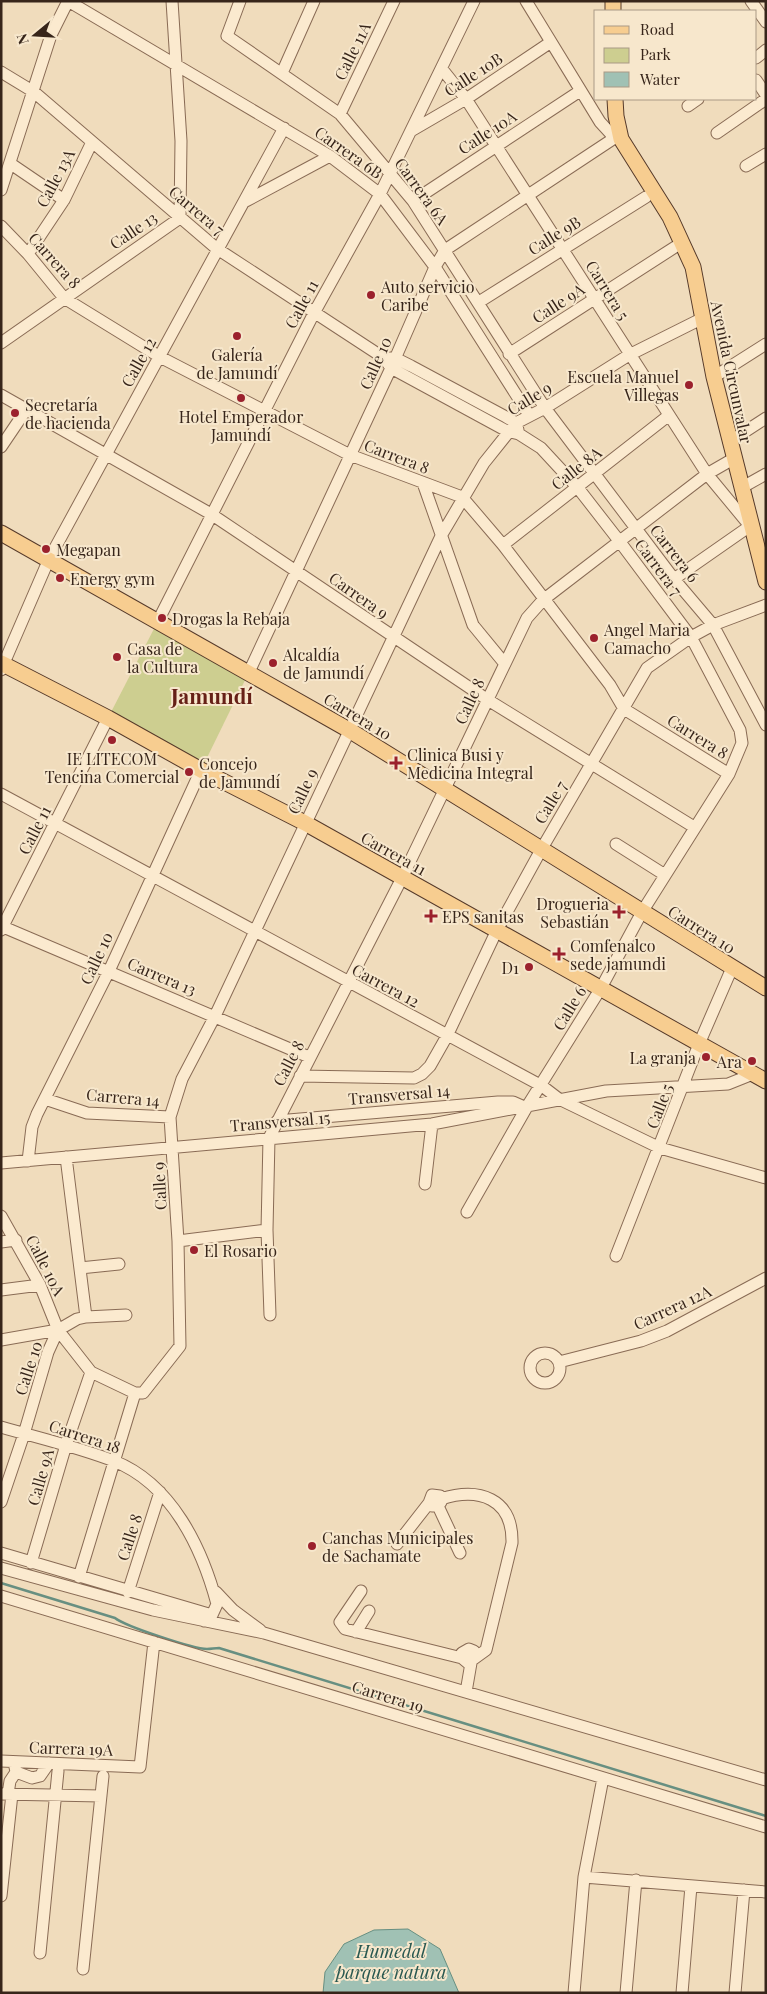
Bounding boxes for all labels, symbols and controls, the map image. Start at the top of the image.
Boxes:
north arrow [10,10,60,60]
legend [594,10,757,100]
street label: Calle 11A [329,18,375,83]
text: Road [640,19,674,39]
text: N [12,31,33,47]
text: Park [640,44,672,64]
street label: Calle 10B [440,47,506,101]
text: Water [639,69,680,89]
street label: Calle 10A [454,105,521,159]
street label: Carrera 6B [311,121,387,183]
street label: Calle 13A [31,144,79,211]
street label: Carrera 6A [391,153,454,230]
street label: Carrera 7 [165,181,230,240]
street label: Calle 13 [105,206,161,254]
street label: Calle 9B [524,211,584,259]
street label: Carrera 8 [24,228,86,292]
street label: Carrera 5 [581,256,635,324]
street label: Calle 11 [280,276,322,332]
place label: Auto servicio Caribe [380,276,475,315]
street label: Calle 9A [528,278,589,328]
marker: Auto servicio Caribe [365,289,377,301]
street label: Avenida Circunvalar [706,298,757,445]
marker: Galería de Jamundí [231,330,243,342]
street label: Calle 12 [116,333,160,391]
street label: Calle 10 [354,333,396,393]
place label: Galería de Jamundí [196,344,278,383]
place label: Escuela Manuel Villegas [567,366,679,405]
street label: Calle 9 [503,377,555,419]
marker: Escuela Manuel Villegas [683,379,695,391]
marker: Hotel Emperador Jamundí [235,392,247,404]
place label: Secretaría de hacienda [25,394,111,433]
place label: Hotel Emperador Jamundí [179,406,303,445]
marker: Secretaría de hacienda [9,407,21,419]
street label: Carrera 8 [361,434,433,478]
street label: Calle 8A [547,441,606,494]
street label: Carrera 6 [646,520,704,586]
street label: Carrera 7 [631,534,688,600]
place label: Megapan [56,539,121,560]
marker: Megapan [40,543,52,555]
street label: Carrera 9 [325,567,393,623]
place label: Energy gym [70,568,155,589]
marker: Energy gym [54,572,66,584]
place label: Drogas la Rebaja [172,608,290,629]
marker: Drogas la Rebaja [156,612,168,624]
place label: Angel Maria Camacho [603,619,690,658]
marker: Angel Maria Camacho [588,632,600,644]
place label: Casa de la Cultura [127,638,198,677]
place label: Alcaldía de Jamundí [282,644,365,683]
marker: Casa de la Cultura [111,651,123,663]
marker: Alcaldía de Jamundí [267,657,279,669]
street label: Calle 8 [449,675,489,727]
district label: Jamundí [170,681,253,709]
street label: Carrera 10 [320,688,396,744]
street label: Carrera 8 [664,709,732,763]
marker: IE LITECOM Tencina Comercial [106,734,118,746]
place label: Clinica Busi y Medicina Integral [407,744,534,783]
place label: IE LITECOM Tencina Comercial [45,748,180,787]
place label: Concejo de Jamundí [199,753,281,792]
marker: Clinica Busi y Medicina Integral [389,756,403,770]
street label: Calle 9 [282,765,322,817]
marker: Concejo de Jamundí [183,766,195,778]
street label: Calle 7 [529,776,571,827]
street label: Calle 11 [13,802,55,858]
street label: Carrera 11 [358,826,431,880]
place label: Drogueria Sebastián [536,893,609,932]
street label: Carrera 10 [664,900,740,958]
place label: EPS sanitas [442,906,524,927]
marker: Drogueria Sebastián [613,906,625,918]
marker: EPS sanitas [424,909,438,923]
street label: Calle 10 [75,928,117,988]
place label: Comfenalco sede jamundi [570,935,666,974]
marker: Comfenalco sede jamundi [552,947,566,961]
street label: Carrera 13 [124,952,200,1000]
place label: D1 [502,957,519,978]
street label: Carrera 12 [349,958,423,1012]
marker: D1 [523,961,535,973]
street label: Calle 6 [548,982,590,1034]
street label: Calle 8 [268,1037,308,1089]
place label: La granja [630,1047,696,1068]
marker: La granja [700,1051,712,1063]
place label: Ara [716,1051,742,1072]
marker: Ara [746,1055,758,1067]
street label: Transversal 14 [347,1079,451,1109]
street label: Calle 5 [641,1080,677,1132]
street label: Carrera 14 [85,1083,161,1111]
street label: Transversal 15 [229,1106,331,1136]
street label: Calle 9 [147,1161,171,1211]
street label: Calle 10A [22,1231,71,1300]
place label: El Rosario [204,1240,277,1261]
marker: El Rosario [188,1244,200,1256]
street label: Carrera 12A [630,1279,715,1334]
street label: Calle 10 [9,1338,47,1398]
street label: Carrera 18 [47,1415,123,1457]
street label: Calle 9A [22,1445,58,1508]
street label: Calle 8 [112,1511,146,1563]
place label: Canchas Municipales de Sachamate [322,1527,474,1566]
marker: Canchas Municipales de Sachamate [306,1540,318,1552]
street label: Carrera 19 [350,1675,426,1717]
street label: Carrera 19A [29,1736,114,1760]
water label: Humedal parque natura [333,1939,447,1984]

